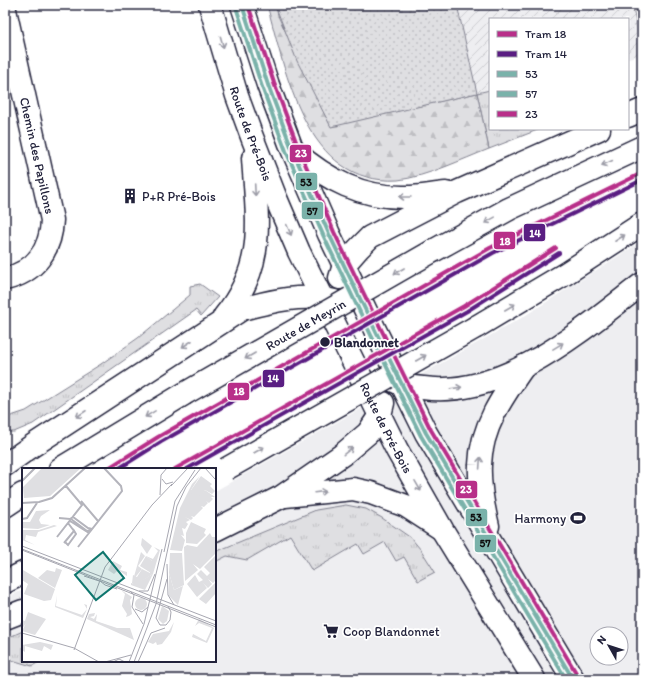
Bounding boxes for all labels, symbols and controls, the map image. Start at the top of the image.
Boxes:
legend [489,18,629,130]
text: Tram 18 [525,27,567,41]
one-way arrow [219,36,226,49]
text: Tram 14 [525,47,567,61]
text: 53 [525,67,538,81]
street label: Route de Pré-Bois [227,84,276,183]
text: 57 [525,87,537,101]
street label: Chemin des Papillons [17,96,58,215]
text: 23 [525,107,538,121]
line badge: 23 [289,144,312,163]
text: 23 [295,147,307,160]
one-way arrow [601,160,613,167]
line badge: 53 [295,172,318,191]
text: 53 [300,176,312,189]
one-way arrow [251,183,259,196]
building icon: P+R Pré-Bois [121,187,139,205]
place label: P+R Pré-Bois [142,189,216,204]
one-way arrow [399,193,412,201]
line badge: 57 [301,201,324,220]
text: 57 [306,205,318,218]
one-way arrow [484,217,496,225]
line badge: 14 [523,223,546,242]
one-way arrow [286,224,293,236]
text: 14 [529,227,541,240]
line badge: 18 [493,231,516,250]
one-way arrow [614,234,626,242]
text: 18 [499,235,511,248]
one-way arrow [394,267,406,275]
street label: Route de Meyrin [263,295,348,353]
one-way arrow [503,303,515,311]
marker: Blandonnet [318,335,332,349]
place label: Blandonnet [334,335,399,350]
one-way arrow [181,341,193,349]
one-way arrow [553,341,564,350]
one-way arrow [244,353,256,361]
one-way arrow [415,353,427,361]
line badge: 14 [262,369,285,388]
text: 14 [267,372,279,385]
street label: Route de Pré-Bois [357,380,416,476]
line badge: 18 [227,382,250,401]
one-way arrow [449,384,462,392]
text: 18 [233,385,245,398]
one-way arrow [75,410,86,418]
one-way arrow [144,411,156,419]
one-way arrow [253,445,265,453]
one-way arrow [343,447,354,455]
one-way arrow [477,456,484,469]
inset map [22,468,216,662]
one-way arrow [415,480,422,492]
line badge: 23 [455,480,478,499]
text: 23 [460,483,472,496]
one-way arrow [313,488,326,496]
line badge: 53 [465,508,488,527]
sports icon: Harmony [569,509,587,527]
text: 53 [470,511,482,524]
place label: Harmony [515,511,566,526]
line badge: 57 [474,534,497,553]
text: 57 [479,537,491,550]
supermarket icon: Coop Blandonnet [322,622,340,640]
place label: Coop Blandonnet [343,624,440,639]
north arrow [589,626,629,666]
text: N [594,633,609,647]

